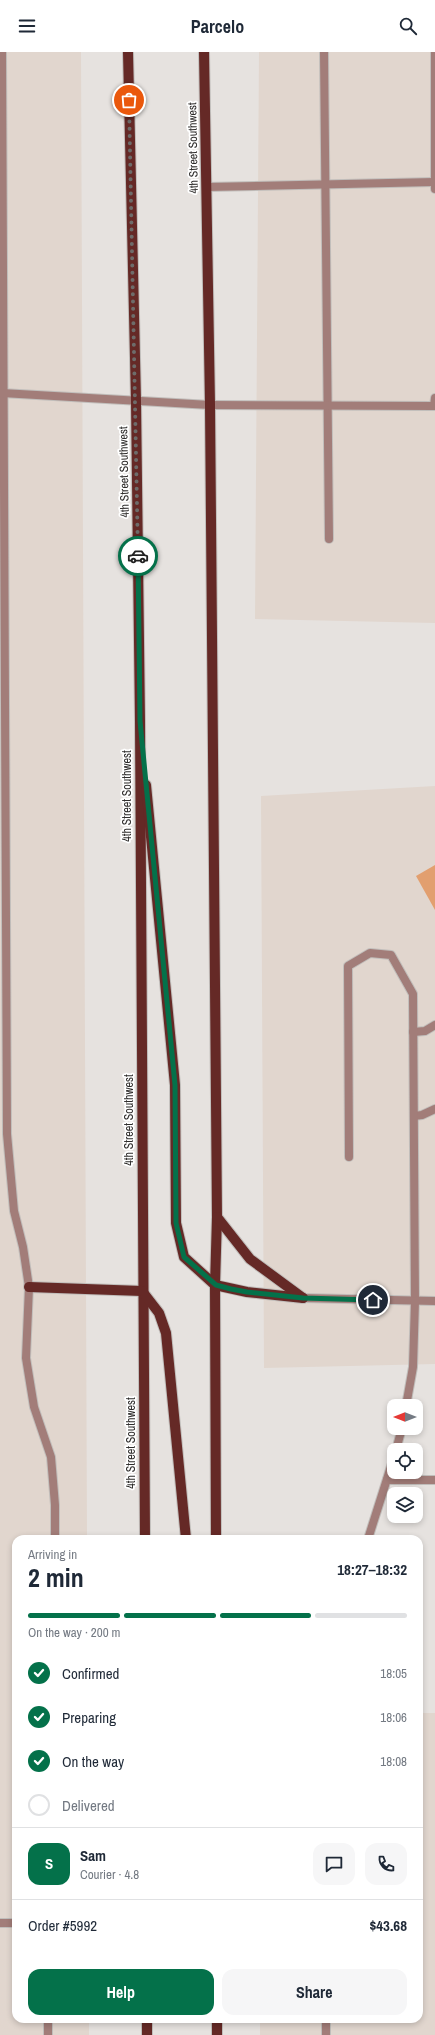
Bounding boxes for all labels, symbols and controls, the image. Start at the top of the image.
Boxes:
text: Parcelo [191,14,244,39]
icon: menu [16,15,38,37]
icon: search [397,15,419,37]
pin [112,83,146,117]
icon: bag [118,89,140,111]
street label: 4th Street Southwest [184,102,202,194]
street label: 4th Street Southwest [115,426,133,518]
courier [118,536,158,576]
icon: car [127,545,149,567]
street label: 4th Street Southwest [119,750,135,842]
street label: 4th Street Southwest [121,1074,137,1166]
pin [356,1283,390,1317]
icon: home [362,1289,384,1311]
street label: 4th Street Southwest [123,1397,139,1489]
north arrow [387,1399,423,1435]
map controls [387,1399,423,1523]
button: locate [387,1443,423,1479]
button: layers [387,1487,423,1523]
text: Arriving in [28,1546,77,1563]
text: 18:27–18:32 [337,1559,407,1580]
text: 2 min [28,1560,84,1595]
text: On the way · 200 m [28,1624,120,1641]
icon: check [28,1662,50,1684]
text: Confirmed [62,1663,119,1684]
text: 18:05 [380,1665,407,1682]
icon: check [28,1706,50,1728]
text: Preparing [62,1707,116,1728]
text: 18:06 [380,1709,407,1726]
icon: check [28,1750,50,1772]
text: On the way [62,1751,124,1772]
text: 18:08 [380,1753,407,1770]
text: Delivered [62,1795,115,1816]
button: chat [313,1843,355,1885]
button: phone [365,1843,407,1885]
text: Sam [80,1845,106,1866]
text: S [45,1853,53,1874]
text: Courier · 4.8 [80,1866,139,1883]
text: Order #5992 [28,1915,97,1936]
text: $43.68 [369,1915,407,1936]
button: Help [28,1969,214,2015]
button: Share [222,1969,407,2015]

